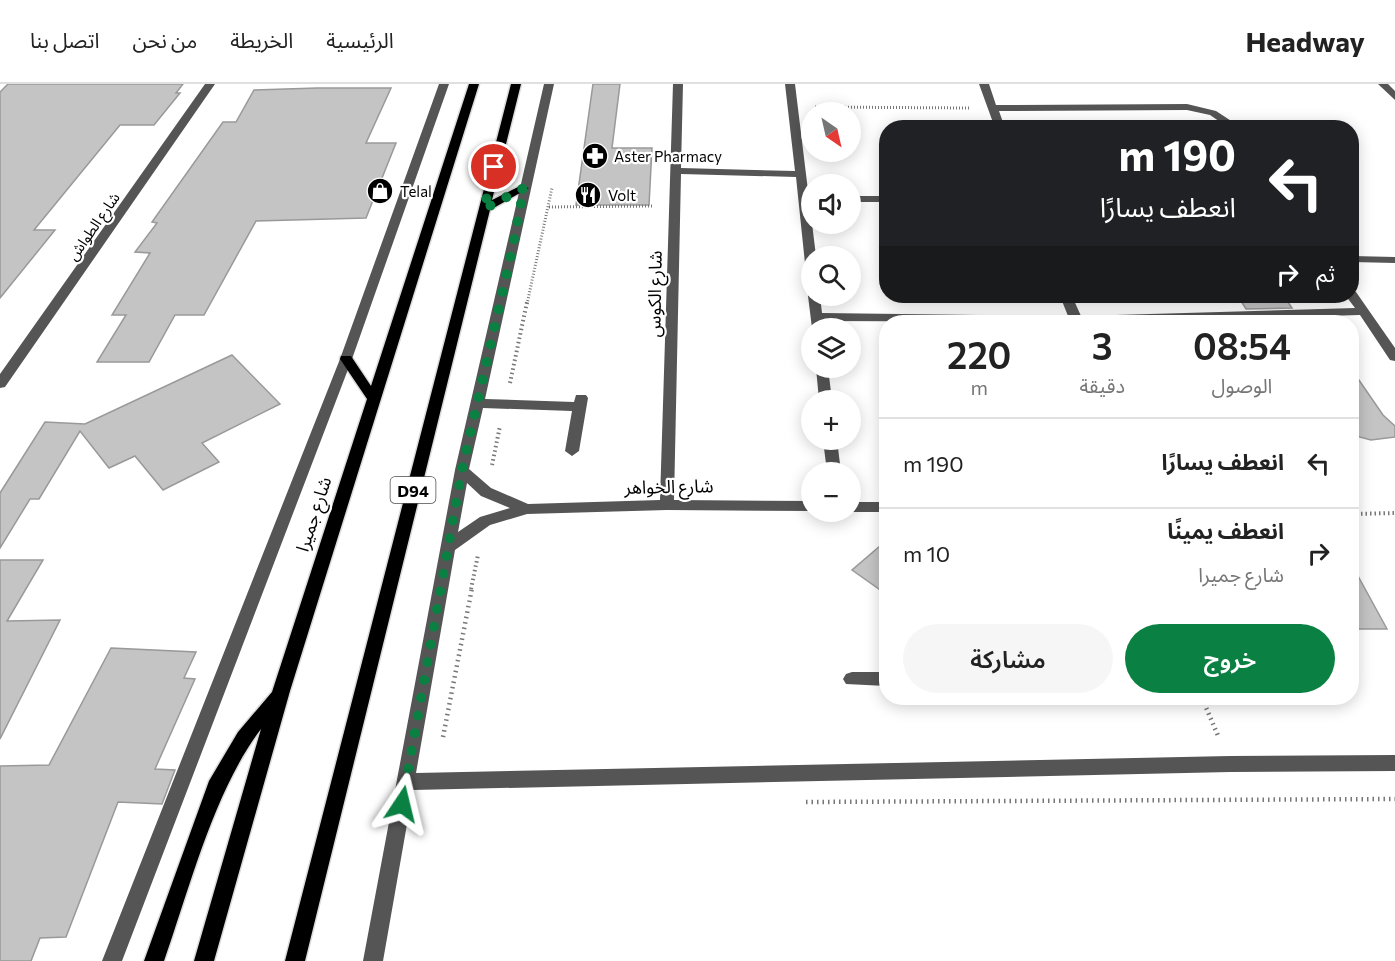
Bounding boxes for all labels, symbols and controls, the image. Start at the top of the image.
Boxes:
text: Headway [1245,24,1365,58]
text: اتصل بنا [30,27,100,52]
text: من نحن [133,27,197,52]
text: الخريطة [230,27,293,52]
text: الرئيسية [326,27,394,52]
north arrow [801,102,861,162]
map controls [801,102,861,522]
text: 190 m [1118,128,1236,180]
pin [468,141,519,192]
pharmacy icon: Aster Pharmacy [580,141,610,171]
icon: left [1257,144,1335,222]
place label: Aster Pharmacy [614,147,722,165]
icon: arrive [477,150,510,183]
button: sound [801,174,861,234]
shop icon: Telal [365,176,395,206]
restaurant icon: Volt [573,180,603,210]
place label: Telal [400,182,432,200]
place label: Volt [608,186,636,204]
street label: شارع الطواش [63,188,126,266]
text: انعطف يسارًا [1100,190,1236,223]
button: search [801,246,861,306]
street label: شارع الكوس [642,250,670,338]
icon: right [1271,258,1304,291]
text: ثم [1316,260,1335,287]
button: layers [801,318,861,378]
text: 3 [1092,323,1113,367]
text: 08:54 [1193,323,1291,367]
text: 220 [947,332,1011,376]
text: دقيقة [1079,373,1125,397]
text: الوصول [1212,373,1272,397]
text: m [970,375,988,399]
button: + [801,390,861,450]
icon: left [1302,447,1335,480]
text: انعطف يسارًا [1162,448,1284,475]
text: 190 m [903,450,964,477]
button: − [801,462,861,522]
street label: شارع جميرا [291,474,339,555]
street label: شارع الخواهر [623,474,714,502]
road number: D94 [390,477,436,503]
text: انعطف يمينًا [1167,517,1284,544]
icon: right [1302,537,1335,570]
text: 10 m [903,540,950,567]
text: شارع جميرا [1198,562,1284,586]
button: مشاركة [903,624,1113,693]
button: خروج [1125,624,1335,693]
position arrow [370,772,434,836]

